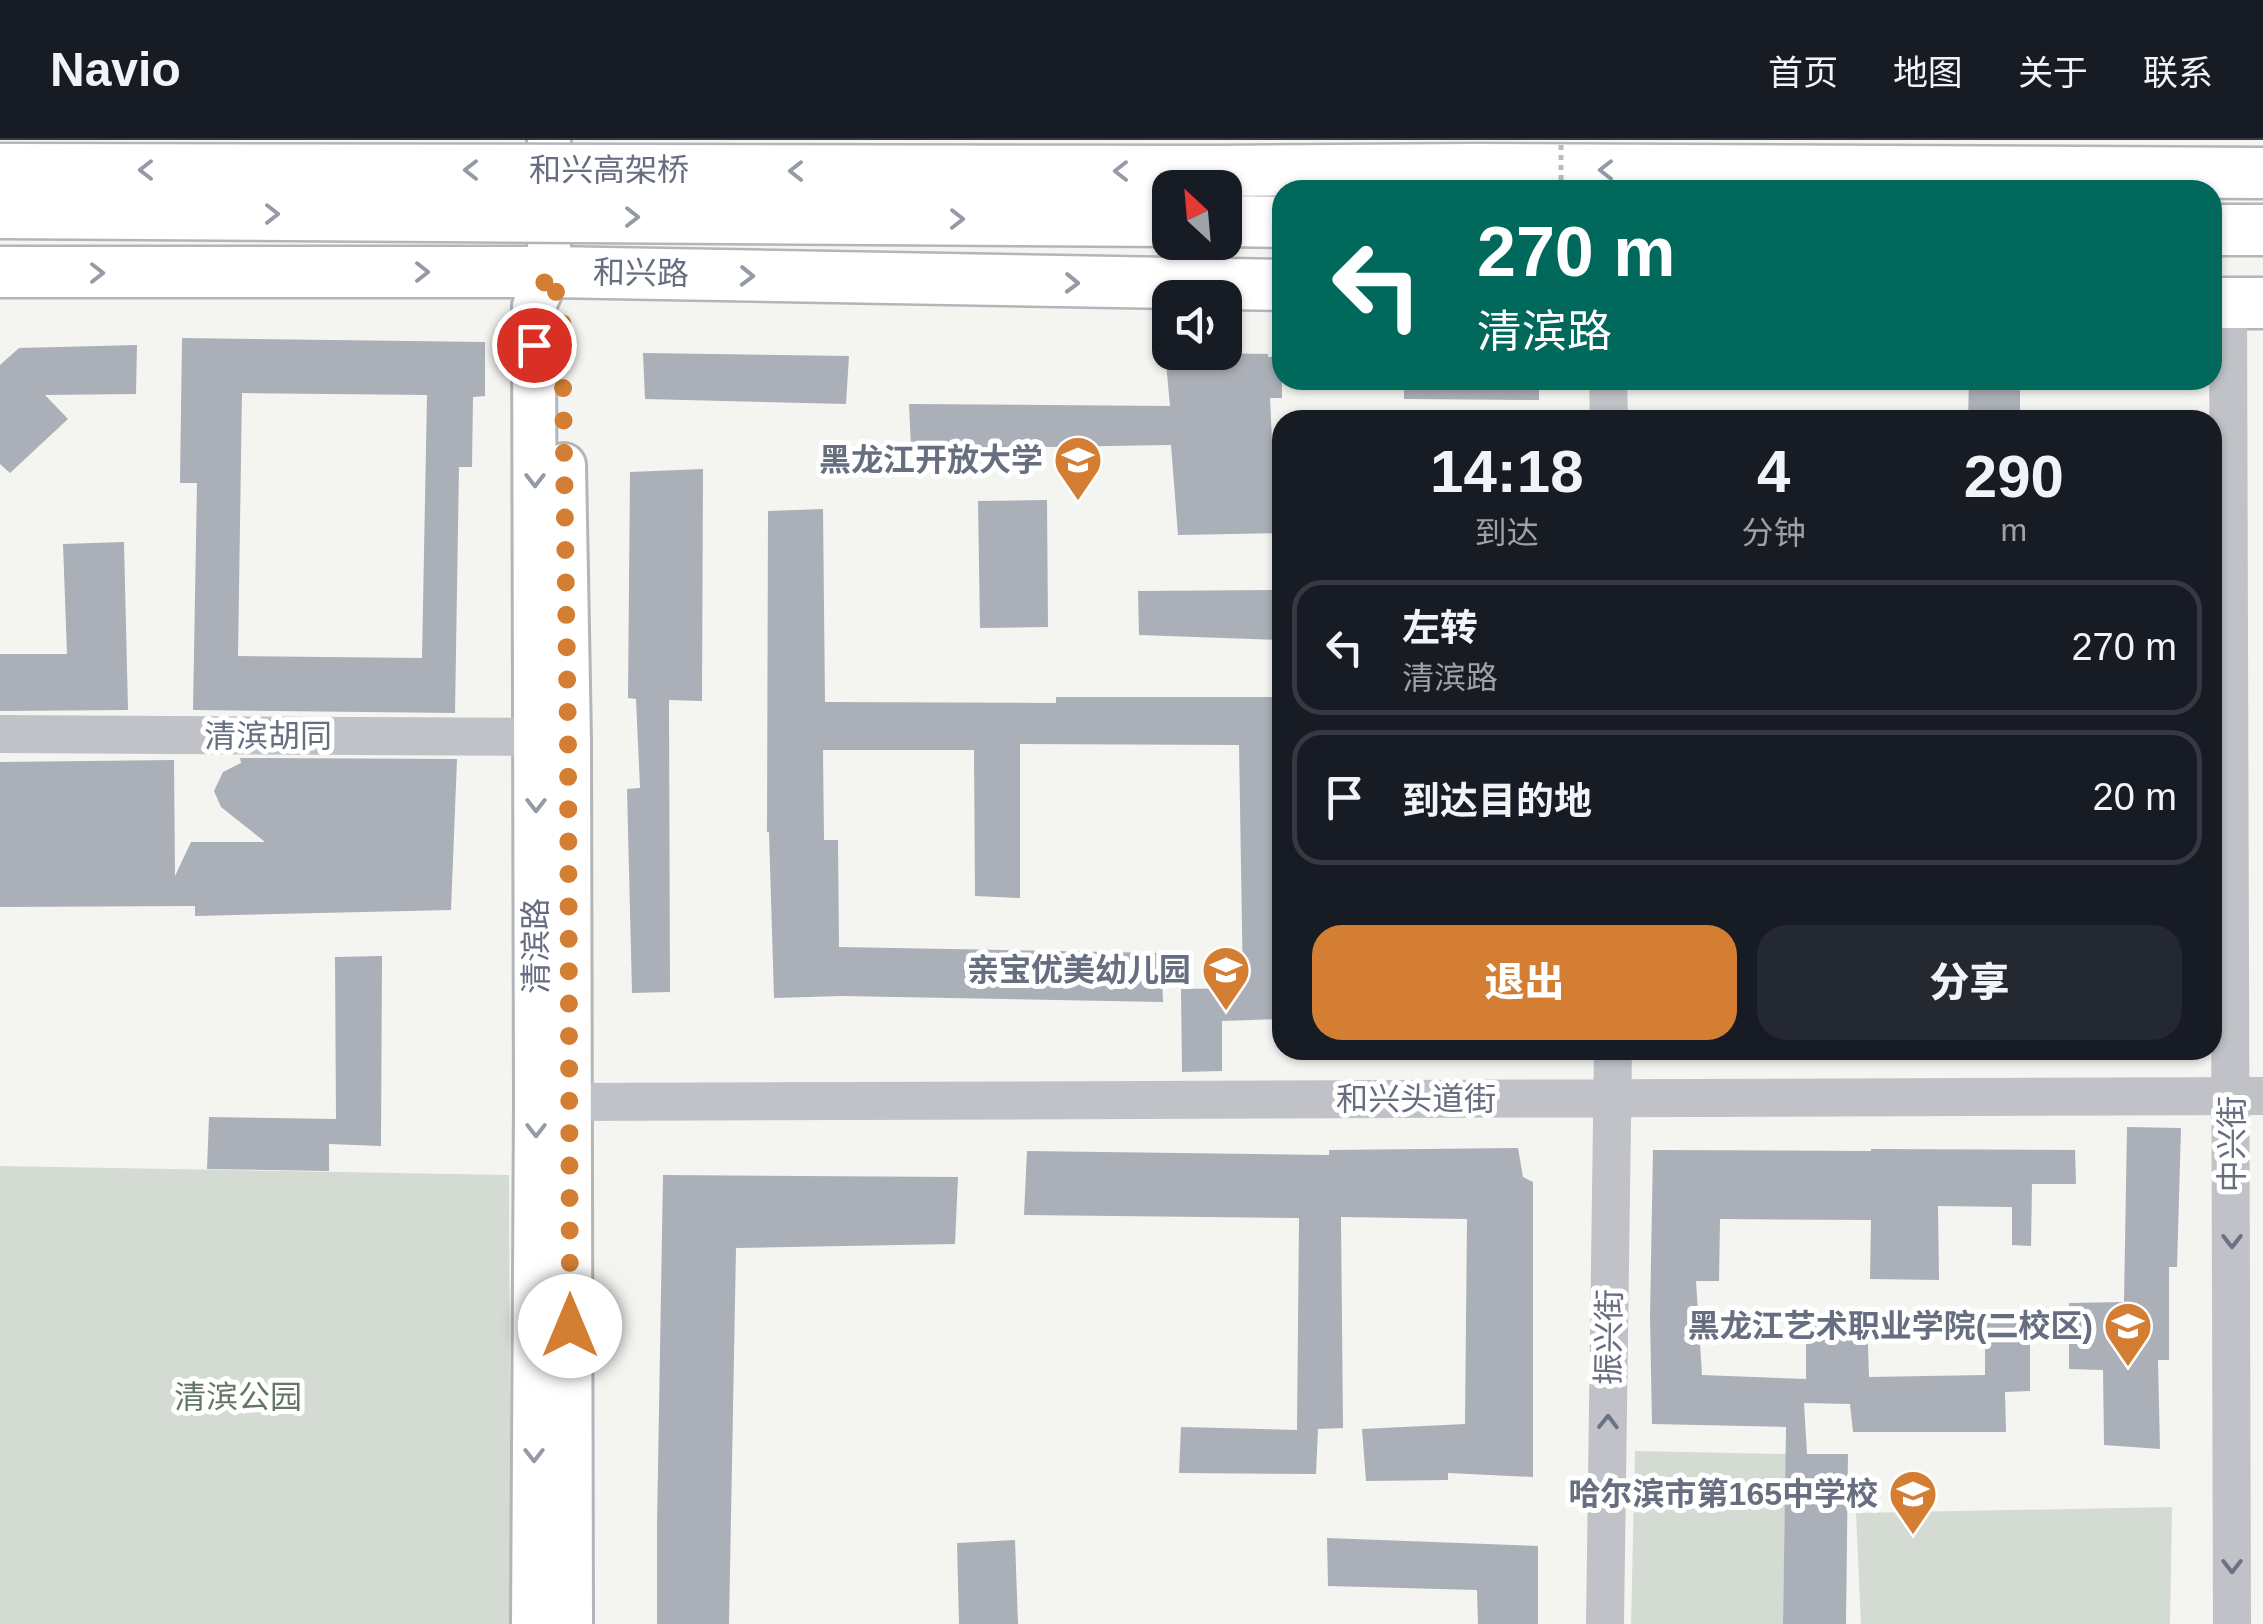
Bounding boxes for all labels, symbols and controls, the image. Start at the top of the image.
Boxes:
text: Navio [50,43,181,96]
text: 首页 [1768,53,1838,92]
text: 地图 [1893,53,1963,92]
text: 关于 [2018,53,2088,92]
text: 联系 [2143,53,2213,92]
street label: 和兴高架桥 [529,152,689,188]
one-way arrow [137,159,152,181]
one-way arrow [462,159,478,181]
one-way arrow [1597,159,1612,181]
one-way arrow [787,160,802,182]
one-way arrow [1112,160,1128,182]
north arrow [1152,170,1242,260]
map controls [1152,170,1242,370]
one-way arrow [265,204,281,225]
one-way arrow [626,206,641,228]
one-way arrow [950,208,966,230]
text: 270 m [1477,213,1675,291]
icon: left [1312,220,1442,350]
street label: 和兴路 [593,254,689,292]
one-way arrow [416,261,431,283]
one-way arrow [90,262,106,283]
one-way arrow [740,265,756,286]
one-way arrow [1065,272,1081,293]
button: sound [1152,280,1242,370]
pin [492,303,577,388]
text: 清滨路 [1477,306,1612,357]
icon: arrive [507,318,562,373]
school or university icon: 黑龙江开放大学 [1052,434,1104,502]
text: 14:18 [1430,438,1584,505]
text: 4 [1757,438,1790,505]
place label: 黑龙江开放大学 [819,442,1043,478]
text: 290 [1964,443,2064,510]
one-way arrow [524,472,546,488]
text: m [2000,512,2027,548]
text: 到达 [1475,515,1539,551]
text: 分钟 [1742,515,1806,551]
text: 左转 [1402,607,1478,649]
icon: left [1317,620,1372,675]
text: 270 m [2071,626,2177,668]
text: 清滨路 [1402,660,1498,696]
street label: 清滨胡同 [204,718,332,754]
icon: arrive [1317,770,1372,825]
text: 20 m [2093,776,2177,818]
text: 到达目的地 [1402,780,1592,822]
one-way arrow [525,798,547,813]
street label: 清滨路 [518,898,554,994]
button: 退出 [1312,925,1737,1040]
button: 分享 [1757,925,2182,1040]
school or university icon: 亲宝优美幼儿园 [1200,944,1252,1012]
place label: 亲宝优美幼儿园 [967,952,1191,988]
street label: 和兴头道街 [1336,1081,1496,1117]
street label: 中兴街 [2214,1096,2250,1192]
one-way arrow [525,1122,547,1138]
one-way arrow [2221,1234,2243,1249]
position arrow [518,1274,622,1378]
street label: 振兴街 [1590,1289,1628,1385]
school or university icon: 黑龙江艺术职业学院(二校区) [2102,1300,2154,1368]
place label: 黑龙江艺术职业学院(二校区) [1688,1308,2093,1344]
park label: 清滨公园 [174,1379,302,1415]
one-way arrow [1597,1413,1618,1429]
one-way arrow [523,1448,545,1463]
school or university icon: 哈尔滨市第165中学校 [1887,1468,1939,1536]
place label: 哈尔滨市第165中学校 [1569,1476,1878,1512]
one-way arrow [2221,1558,2243,1574]

